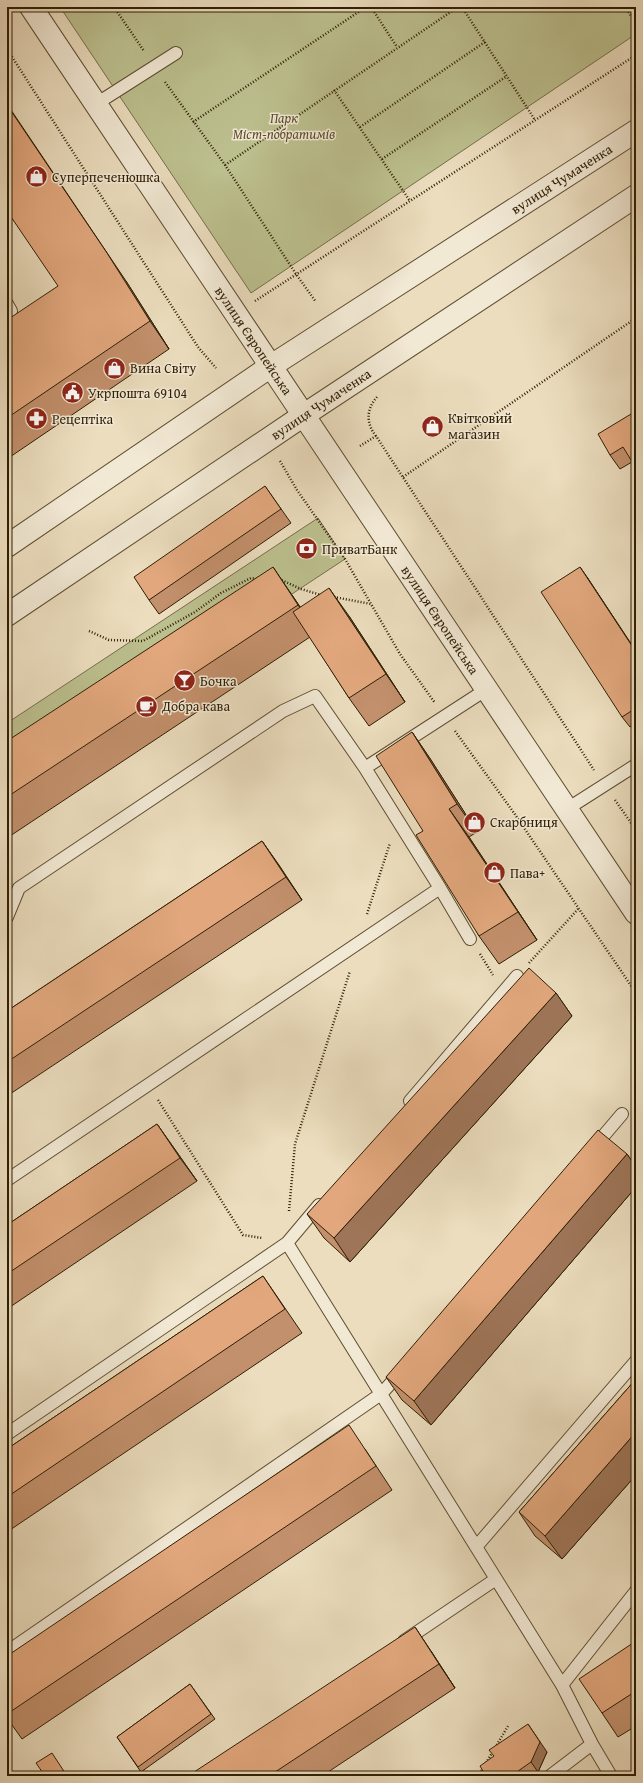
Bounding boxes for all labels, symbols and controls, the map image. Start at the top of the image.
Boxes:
park label: Парк Міст-побратимів [233,108,335,144]
street label: вулиця Чумаченка [507,139,616,219]
shop icon: Суперпеченюшка [24,164,50,190]
place label: Суперпеченюшка [52,167,160,187]
street label: вулиця Європейська [210,282,297,399]
shop icon: Вина Світу [101,355,127,381]
place label: Вина Світу [130,358,196,378]
street label: вулиця Чумаченка [267,363,375,445]
public building icon: Укрпошта 69104 [60,380,86,406]
place label: Укрпошта 69104 [88,383,188,403]
pharmacy icon: Рецептіка [24,406,50,432]
place label: Квітковий магазин [448,408,512,444]
place label: Рецептіка [52,409,114,429]
shop icon: Квітковий магазин [419,413,445,439]
bank icon: ПриватБанк [293,536,319,562]
place label: ПриватБанк [322,539,398,559]
street label: вулиця Європейська [397,562,484,679]
bar icon: Бочка [172,668,198,694]
place label: Бочка [200,671,237,691]
cafe icon: Добра кава [134,693,160,719]
place label: Добра кава [161,696,230,716]
shop icon: Скарбниця [461,809,487,835]
place label: Скарбниця [490,812,558,832]
shop icon: Пава+ [481,860,507,886]
place label: Пава+ [510,863,545,883]

